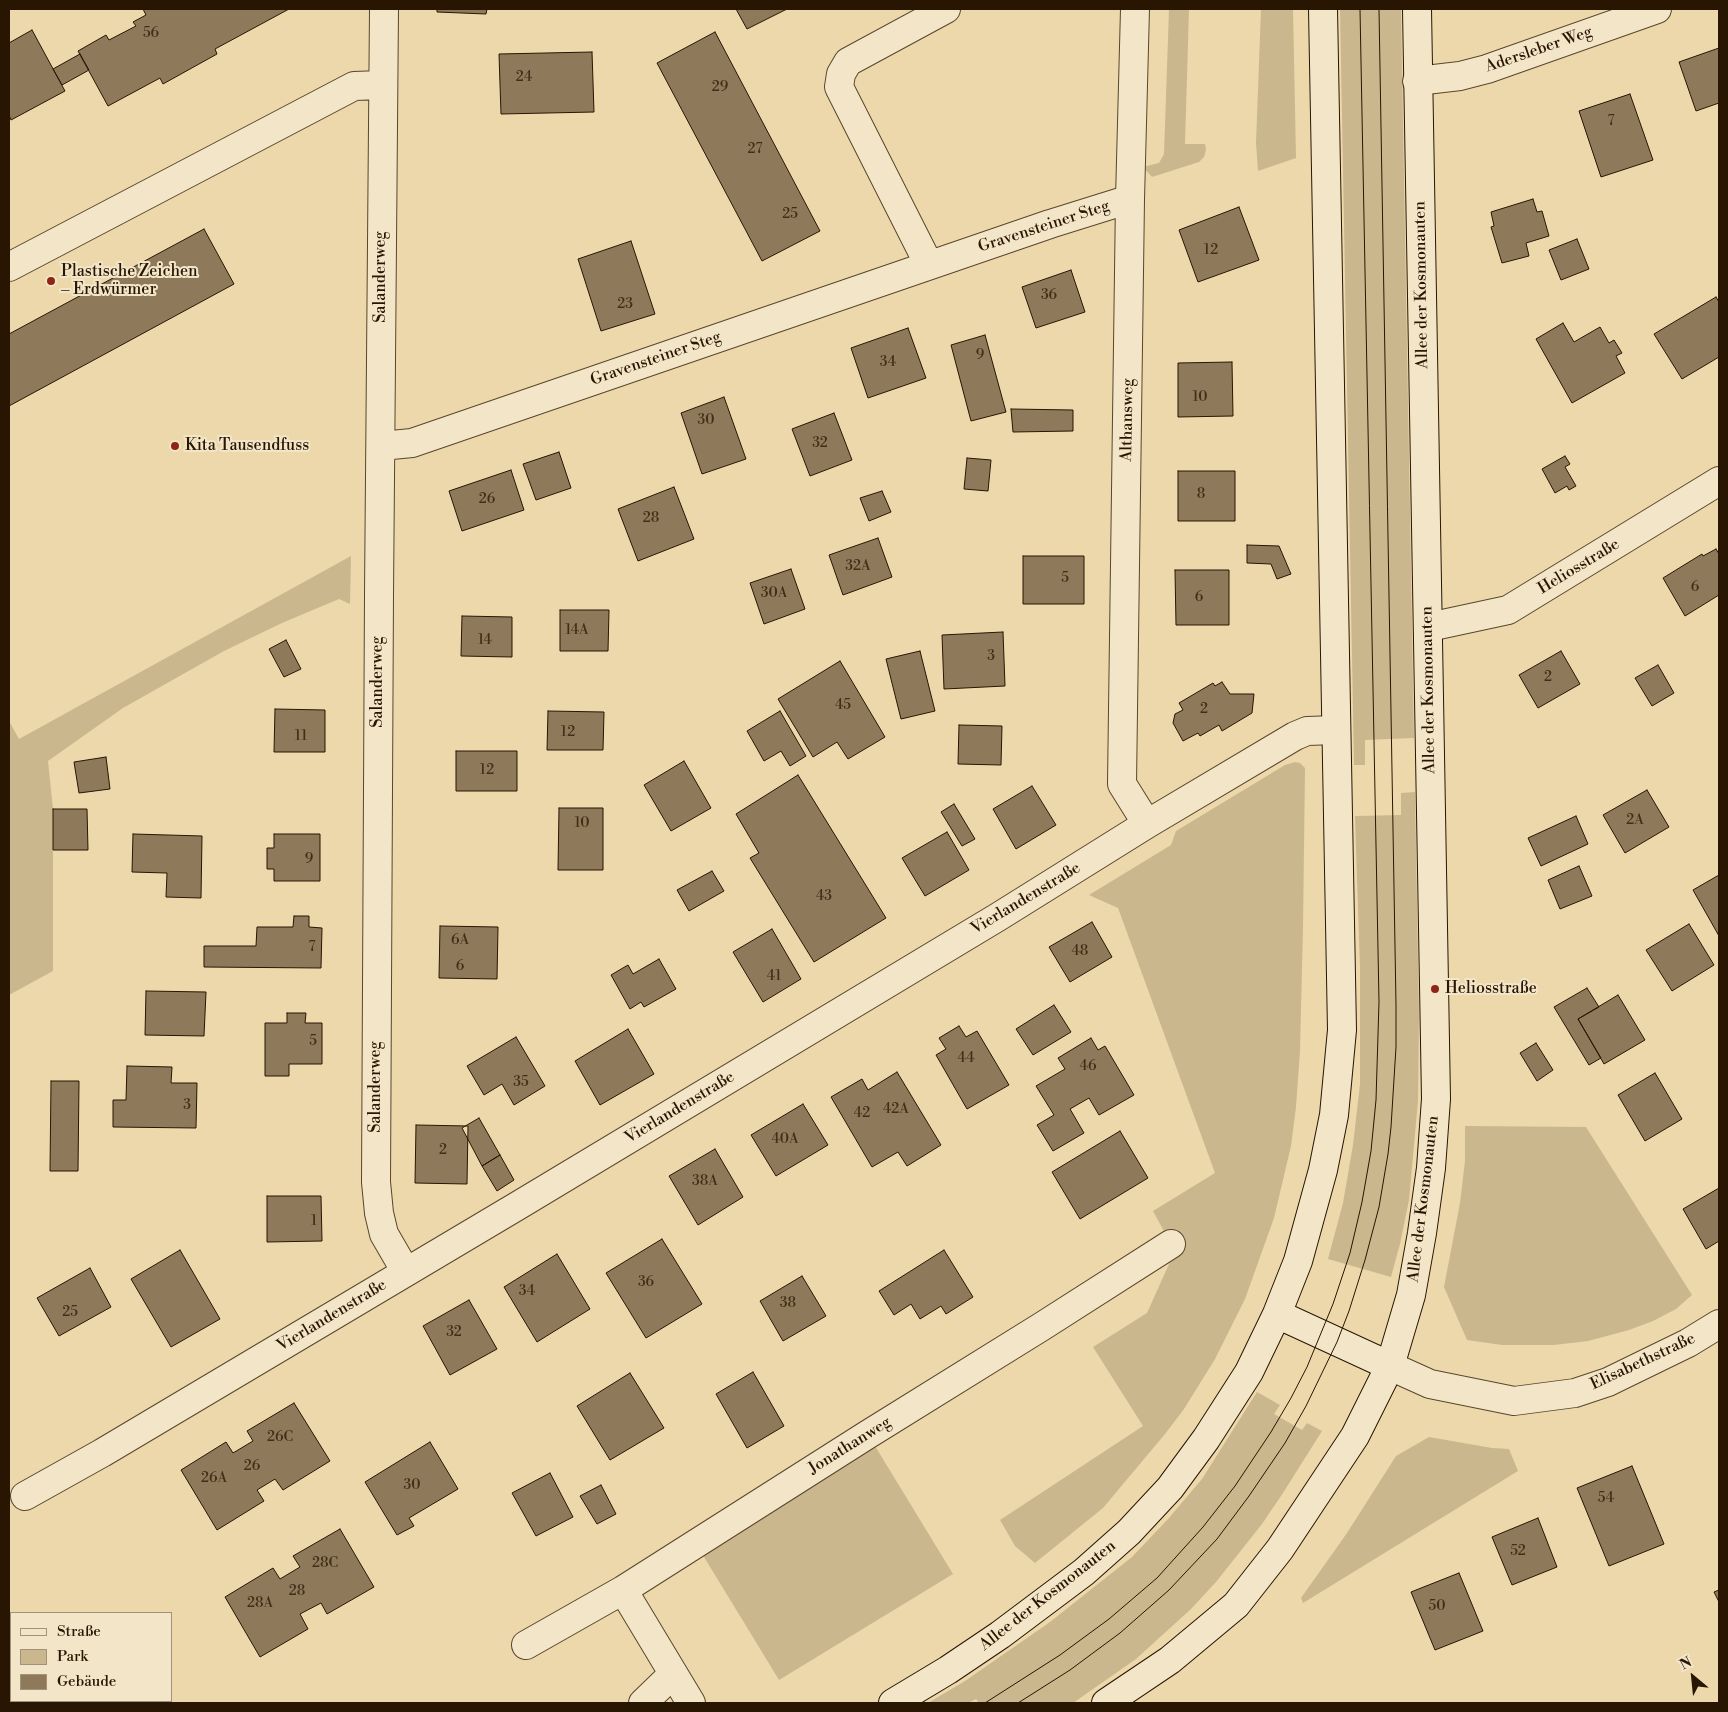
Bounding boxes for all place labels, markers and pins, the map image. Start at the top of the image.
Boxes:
place label: Plastische Zeichen – Erdwürmer [61,262,198,300]
marker: Plastische Zeichen – Erdwürmer [45,275,57,287]
place label: Kita Tausendfuss [185,436,309,456]
marker: Kita Tausendfuss [169,440,181,452]
place label: Heliosstraße [1445,979,1537,999]
marker: Heliosstraße [1429,983,1441,995]

